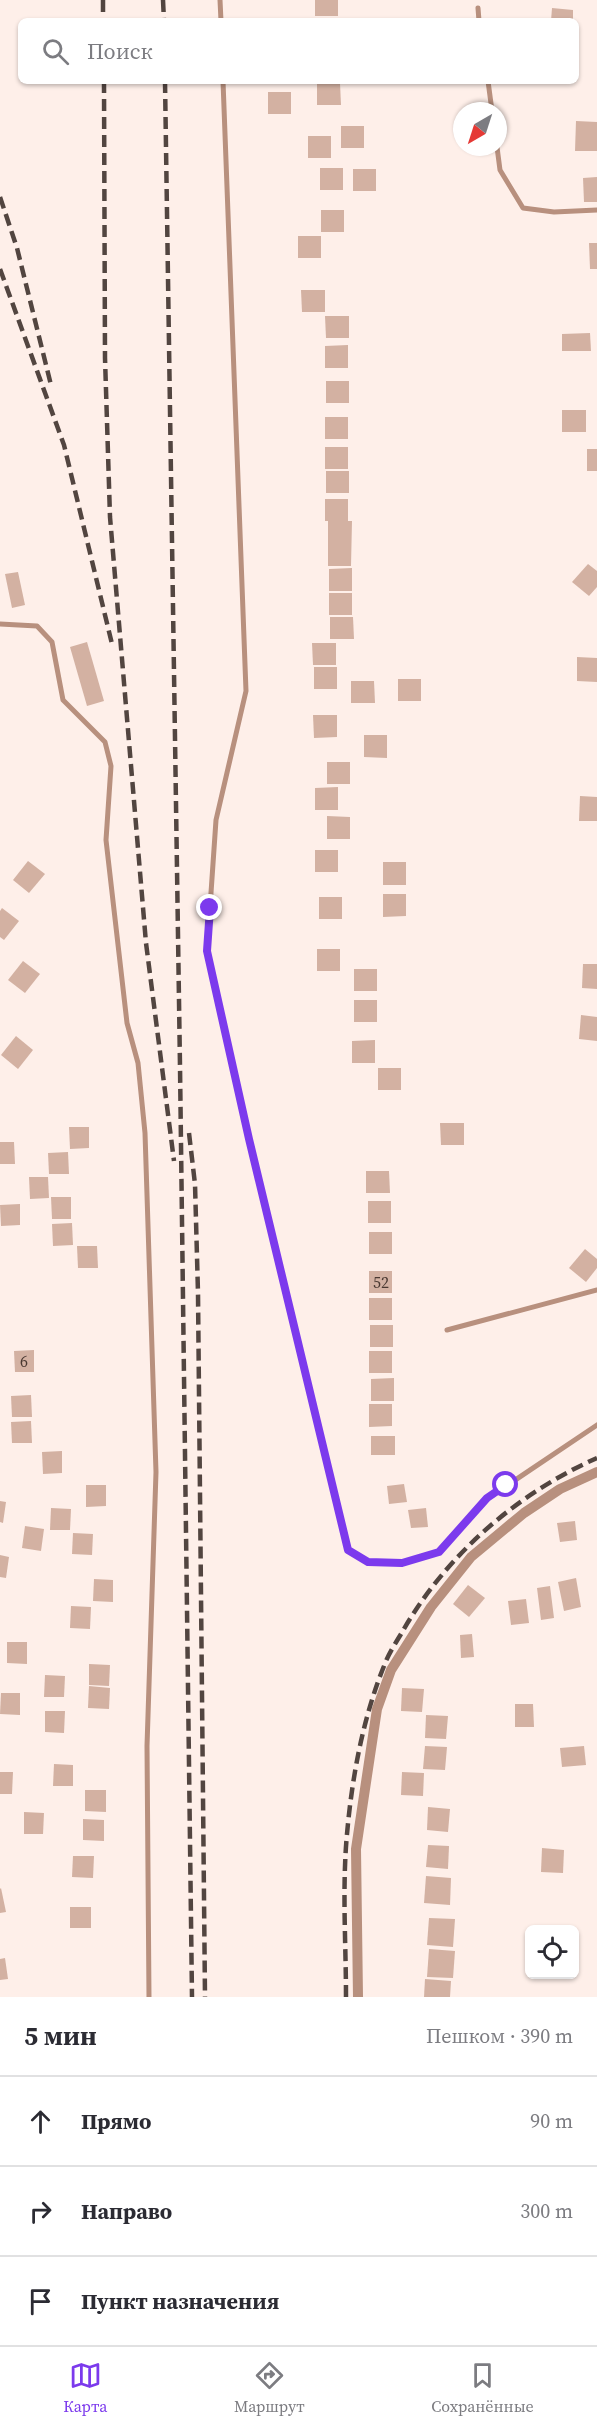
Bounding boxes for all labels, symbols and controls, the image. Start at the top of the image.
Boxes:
search box [18,18,579,84]
icon: search [39,35,72,68]
text: Поиск [87,36,153,66]
north arrow [453,102,507,156]
route end [196,894,222,920]
house number: 52 [373,1271,389,1293]
house number: 6 [20,1350,28,1372]
route start [492,1471,518,1497]
map controls [525,1925,579,1979]
button: locate [525,1925,579,1979]
text: 5 мин [24,2018,97,2054]
text: Пешком · 390 m [426,2022,573,2050]
icon: ahead [24,2105,57,2138]
text: Прямо [81,2106,151,2136]
text: 90 m [530,2107,573,2135]
icon: right [24,2195,57,2228]
text: Направо [81,2196,172,2226]
text: 300 m [520,2197,573,2225]
icon: arrive [24,2285,57,2318]
text: Пункт назначения [81,2286,279,2316]
tab: Карта [63,2359,107,2417]
tab: Маршрут [234,2359,305,2417]
tab: Сохранённые [431,2359,534,2417]

